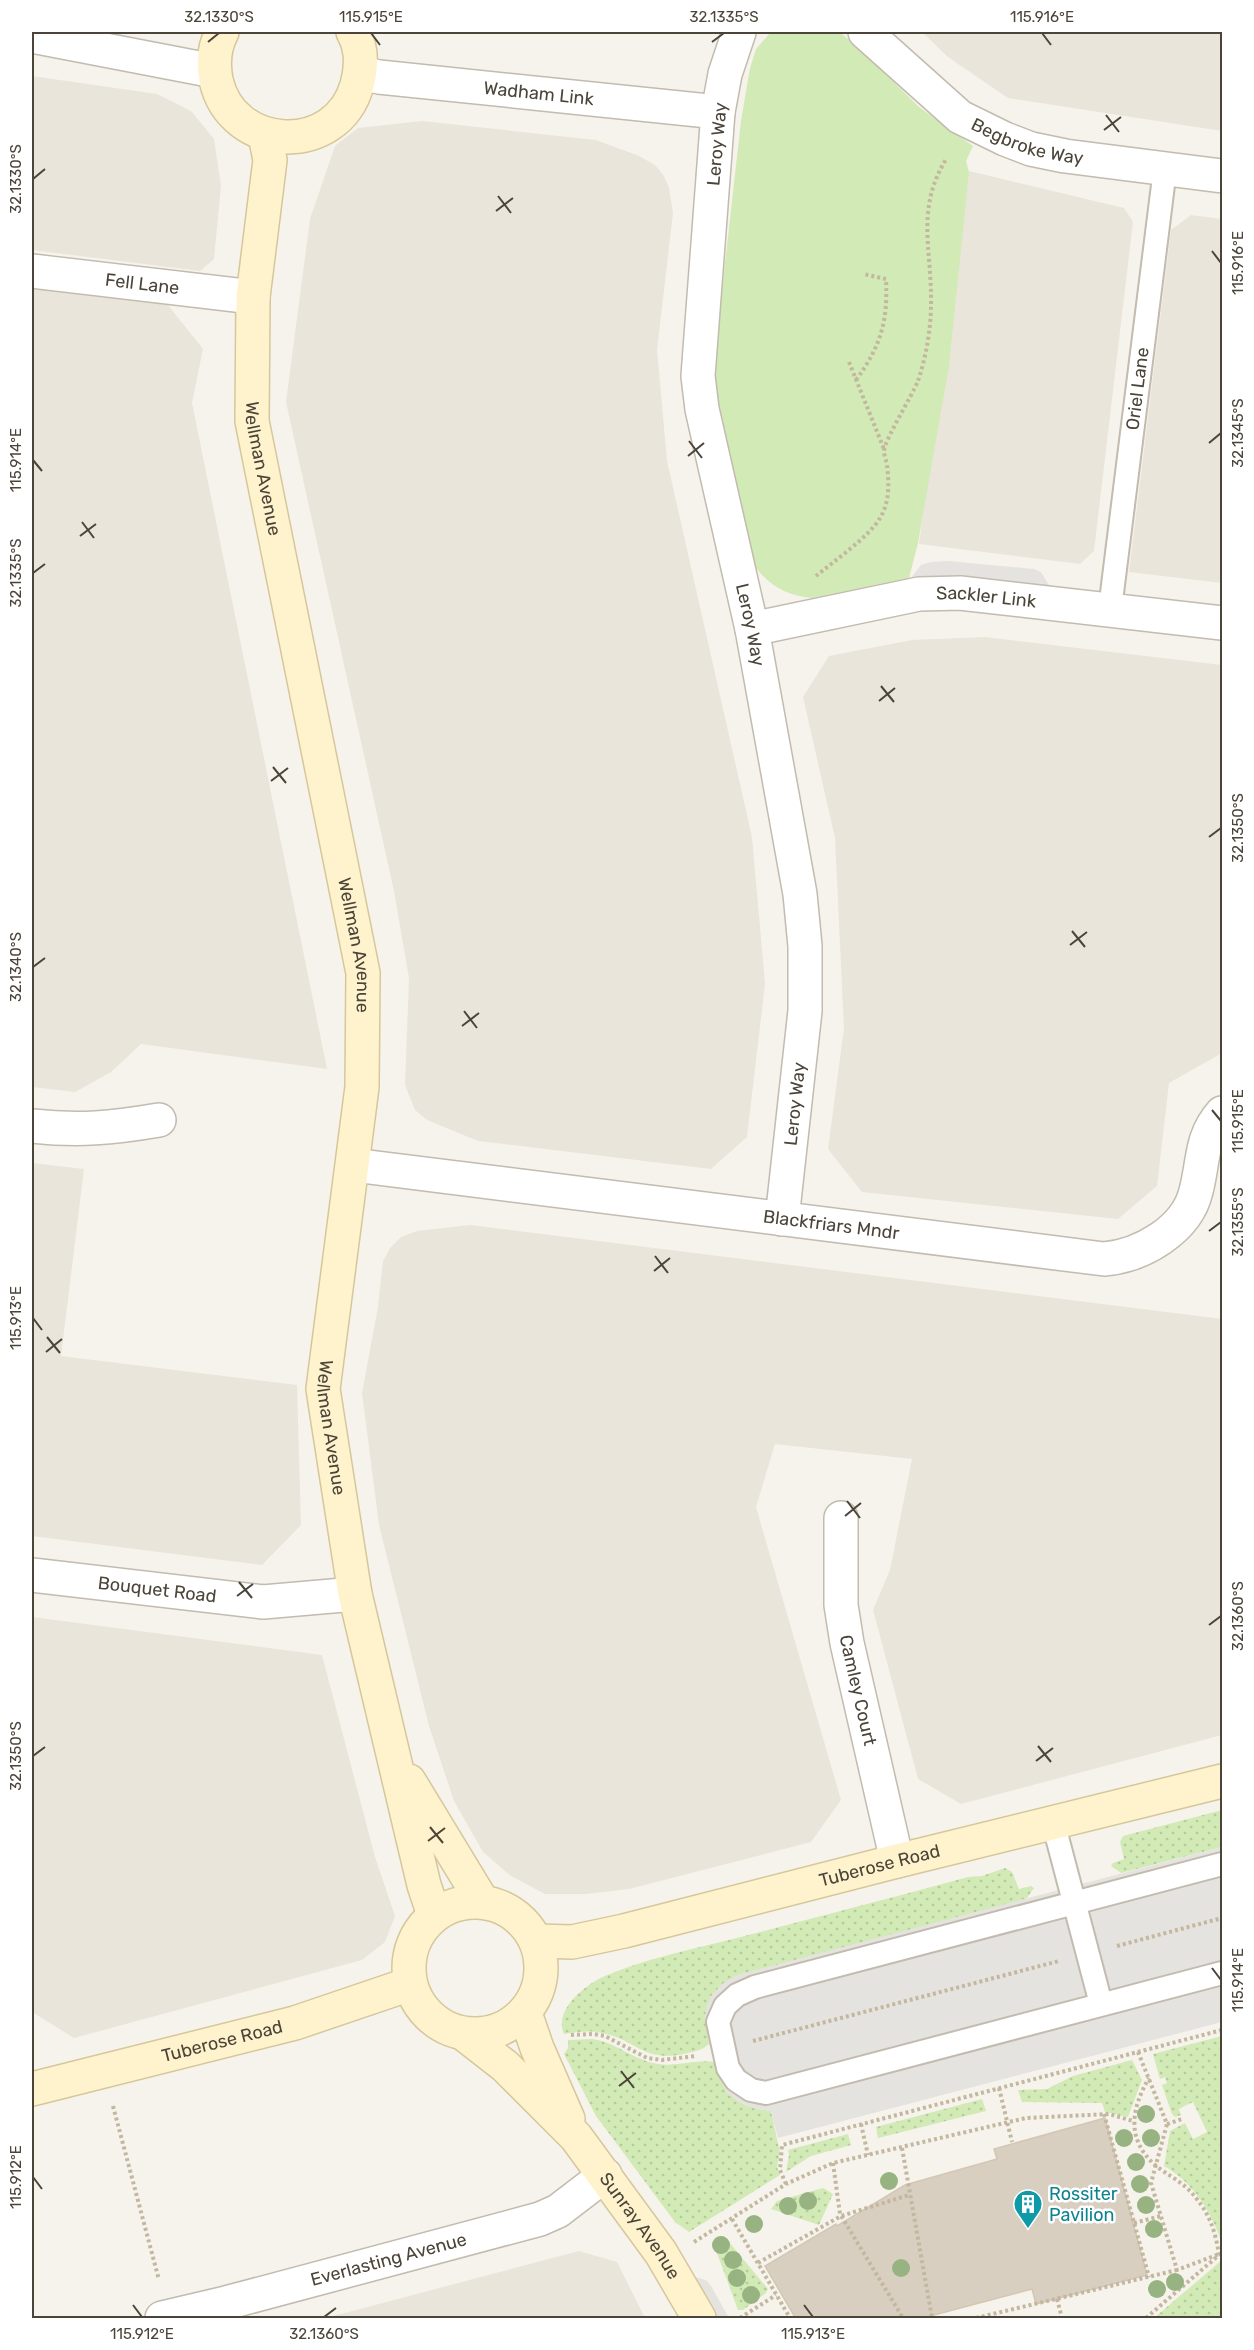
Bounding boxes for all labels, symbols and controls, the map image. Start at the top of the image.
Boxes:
text: 32.1330°S [184,8,254,26]
text: 115.915°E [339,8,403,26]
text: 32.1335°S [689,8,759,26]
text: 115.916°E [1010,8,1074,26]
street label: Wadham Link [483,77,596,110]
street label: Leroy Way [702,101,732,187]
street label: Begbroke Way [968,113,1085,169]
text: 32.1330°S [7,144,25,214]
text: 115.916°E [1229,231,1247,295]
street label: Fell Lane [104,269,181,299]
street label: Oriel Lane [1121,346,1154,431]
text: 32.1345°S [1229,398,1247,468]
street label: Wellman Avenue [241,401,286,538]
text: 115.914°E [7,428,25,492]
text: 32.1335°S [7,538,25,608]
street label: Leroy Way [731,581,770,668]
street label: Sackler Link [936,582,1038,613]
text: 32.1350°S [1229,793,1247,863]
street label: Wellman Avenue [333,876,374,1013]
text: 32.1340°S [7,932,25,1002]
street label: Leroy Way [780,1061,810,1147]
text: 115.915°E [1229,1089,1247,1153]
text: 32.1355°S [1229,1188,1247,1257]
street label: Blackfriars Mndr [762,1205,901,1244]
text: 115.913°E [7,1286,25,1350]
street label: Wellman Avenue [312,1358,350,1497]
street label: Bouquet Road [97,1572,218,1607]
text: 32.1360°S [1229,1581,1247,1651]
street label: Camley Court [835,1633,881,1748]
text: 32.1350°S [7,1721,25,1791]
street label: Tuberose Road [817,1840,942,1892]
text: 115.914°E [1229,1948,1247,2012]
street label: Tuberose Road [159,2016,285,2067]
text: 115.912°E [7,2145,25,2209]
street label: Sunray Avenue [595,2168,685,2283]
place label: Rossiter Pavilion [1049,2183,1118,2226]
building icon: Rossiter Pavilion [1012,2188,1044,2230]
street label: Everlasting Avenue [308,2228,469,2291]
text: 115.912°E [110,2325,174,2343]
text: 32.1360°S [289,2325,359,2343]
text: 115.913°E [781,2325,845,2343]

